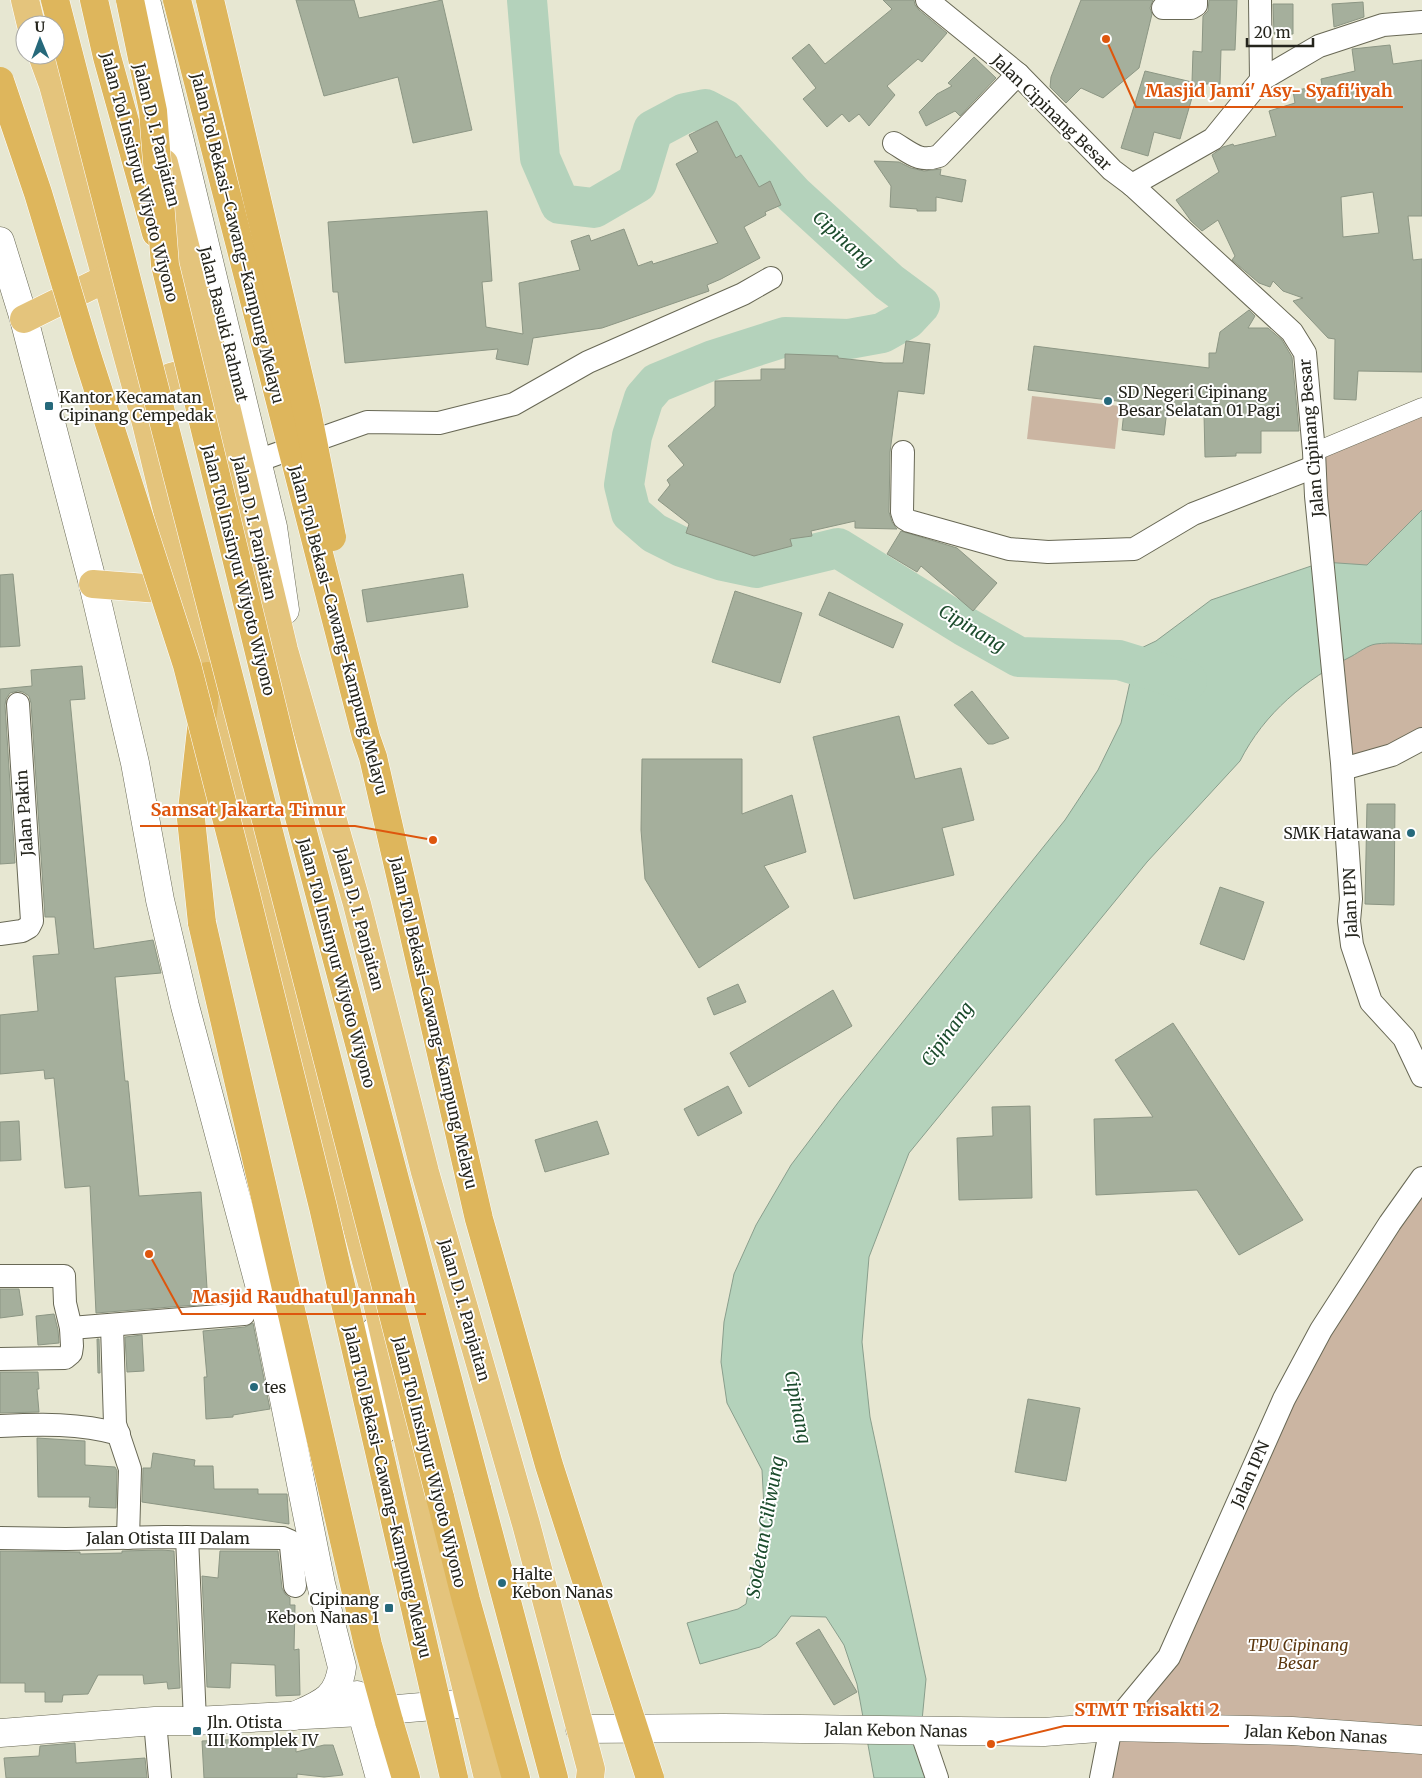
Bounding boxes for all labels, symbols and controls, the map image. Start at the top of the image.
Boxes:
north arrow [15,15,65,65]
scale bar [1247,15,1313,47]
text: U [34,18,46,36]
text: 20 m [1254,23,1291,42]
street label: Jalan Tol Insinyur Wiyoto Wiyono [97,49,183,304]
street label: Jalan Cipinang Besar [987,49,1116,174]
street label: Jalan D. I. Panjaitan [129,60,185,209]
street label: Jalan Tol Bekasi–Cawang–Kampung Melayu [187,70,289,405]
callout: Masjid Jami' Asy- Syafi'iyah [1136,74,1403,107]
text: Masjid Jami' Asy- Syafi'iyah [1145,79,1393,102]
water label: Cipinang [808,206,878,272]
street label: Jalan Basuki Rahmat [195,243,253,405]
street label: Jalan Cipinang Besar [1294,358,1328,519]
place label: SD Negeri Cipinang Besar Selatan 01 Pagi [1118,382,1280,420]
place label: Kantor Kecamatan Cipinang Cempedak [59,387,215,425]
marker: SD Negeri Cipinang Besar Selatan 01 Pagi [1102,395,1114,407]
marker: Kantor Kecamatan Cipinang Cempedak [43,400,55,412]
street label: Jalan Tol Insinyur Wiyoto Wiyono [198,442,280,697]
street label: Jalan D. I. Panjaitan [228,453,281,602]
street label: Jalan Tol Bekasi–Cawang–Kampung Melayu [285,462,393,797]
water label: Cipinang [934,599,1010,657]
street label: Jalan Pakin [11,769,37,858]
callout: Samsat Jakarta Timur [140,793,355,826]
text: Samsat Jakarta Timur [150,798,346,821]
place label: SMK Hatawana [1283,823,1401,843]
marker: SMK Hatawana [1405,827,1417,839]
street label: Jalan Tol Insinyur Wiyoto Wiyono [294,835,380,1090]
street label: Jalan D. I. Panjaitan [331,844,389,993]
street label: Jalan Tol Bekasi–Cawang–Kampung Melayu [386,854,482,1191]
street label: Jalan IPN [1339,867,1361,940]
water label: Cipinang [916,997,978,1071]
street label: Jalan D. I. Panjaitan [435,1236,495,1384]
callout: Masjid Raudhatul Jannah [182,1281,426,1314]
text: Masjid Raudhatul Jannah [192,1285,416,1308]
street label: Jalan Tol Bekasi–Cawang–Kampung Melayu [340,1323,436,1660]
street label: Jalan Tol Insinyur Wiyoto Wiyono [389,1334,471,1589]
water label: Cipinang [780,1369,816,1445]
place label: tes [264,1377,286,1397]
marker: tes [248,1381,260,1393]
street label: Jalan IPN [1226,1437,1274,1511]
water label: Sodetan Ciliwung [741,1454,789,1600]
street label: Jalan Otista III Dalam [85,1528,250,1548]
place label: Halte Kebon Nanas [512,1564,613,1602]
marker: Halte Kebon Nanas [496,1577,508,1589]
place label: Cipinang Kebon Nanas 1 [267,1589,379,1627]
marker: Cipinang Kebon Nanas 1 [383,1602,395,1614]
park label: TPU Cipinang Besar [1248,1635,1348,1673]
callout: STMT Trisakti 2 [1064,1693,1229,1726]
text: STMT Trisakti 2 [1074,1698,1220,1721]
place label: Jln. Otista III Komplek IV [206,1712,319,1750]
street label: Jalan Kebon Nanas [823,1719,968,1741]
street label: Jalan Kebon Nanas [1243,1720,1388,1748]
marker: Jln. Otista III Komplek IV [191,1725,203,1737]

